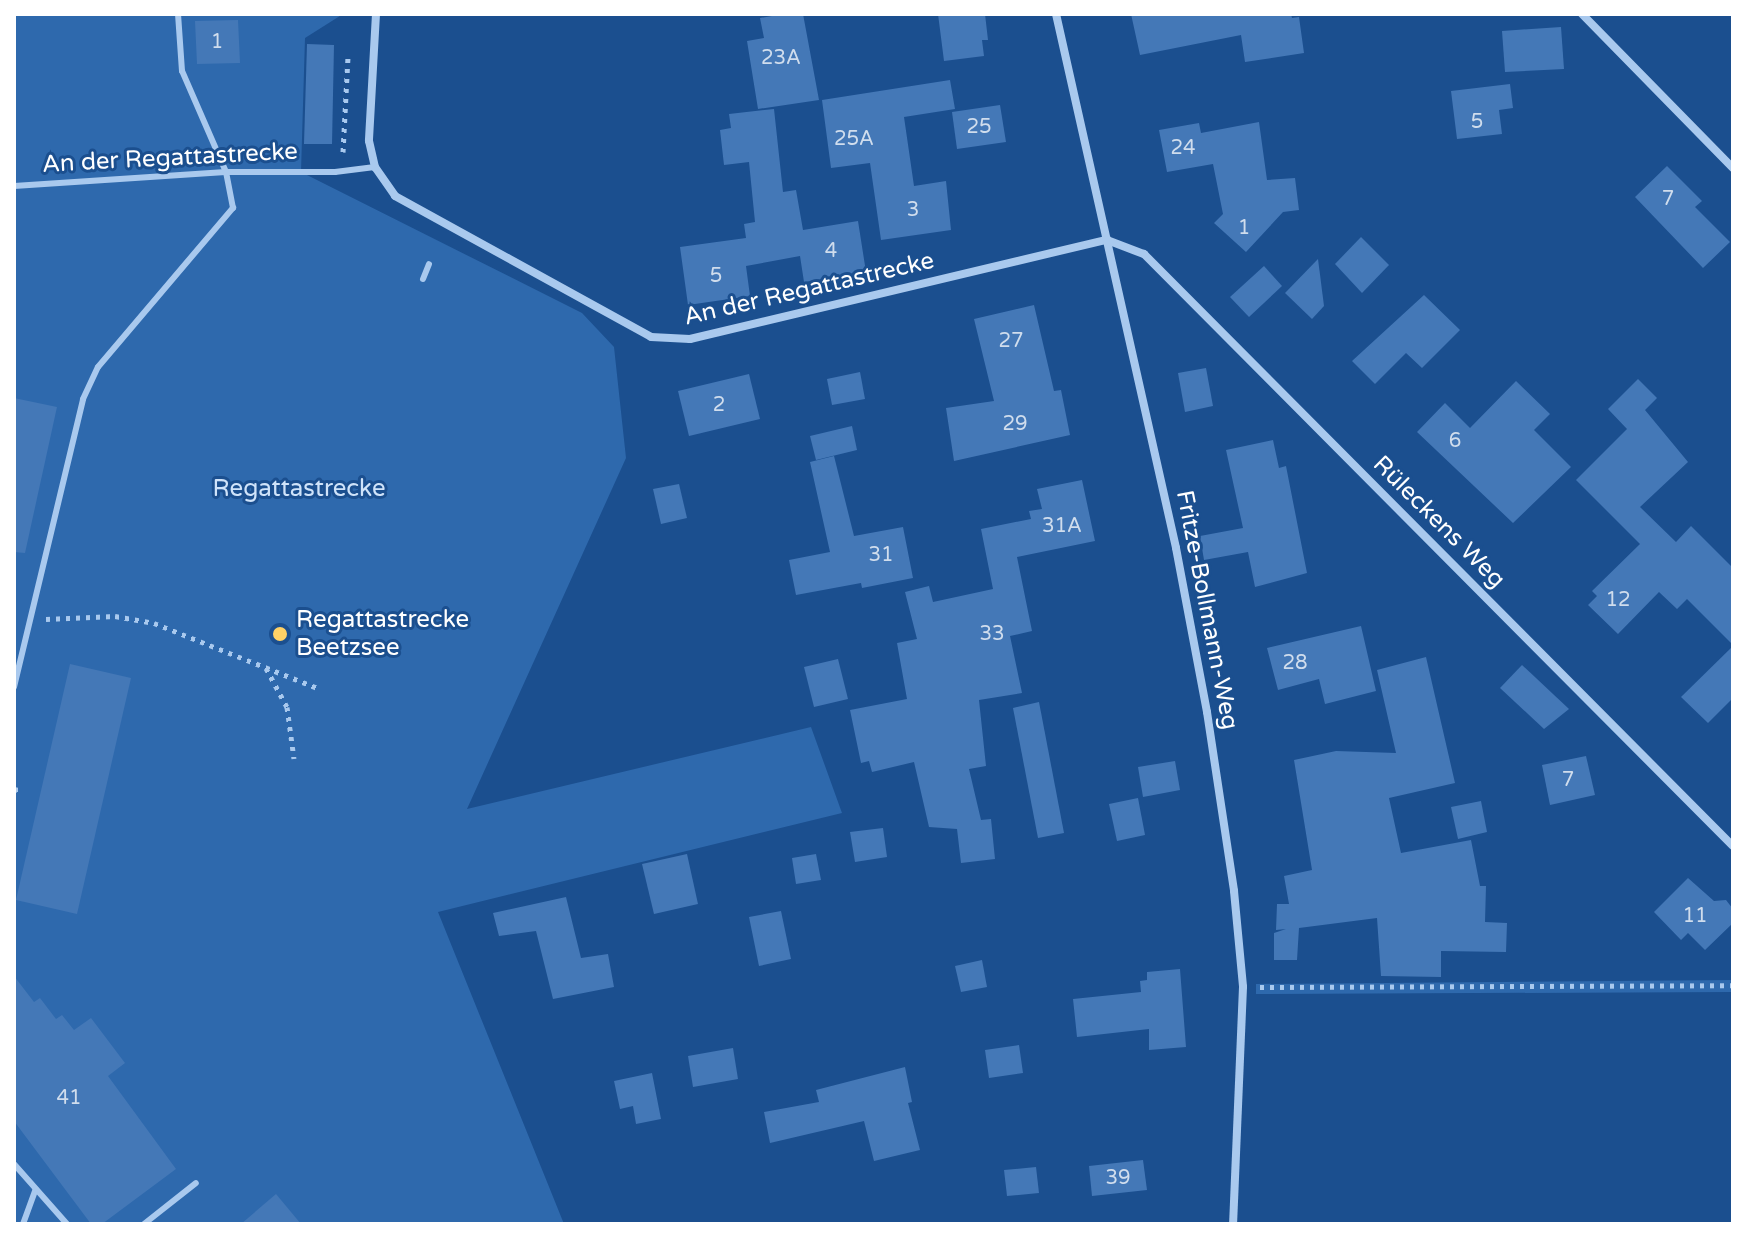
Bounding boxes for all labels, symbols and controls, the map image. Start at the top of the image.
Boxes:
house number: 1 [211,30,223,54]
house number: 23A [761,46,801,70]
house number: 5 [1471,110,1483,134]
house number: 25 [966,115,992,139]
house number: 25A [834,127,874,151]
house number: 24 [1170,136,1196,160]
street label: An der Regattastrecke [41,137,299,179]
house number: 7 [1662,187,1674,211]
house number: 3 [907,198,919,222]
house number: 1 [1238,216,1250,240]
house number: 4 [825,239,837,263]
street label: An der Regattastrecke [681,246,937,332]
house number: 5 [710,264,722,288]
house number: 27 [998,329,1024,353]
house number: 2 [713,393,725,417]
house number: 29 [1002,412,1028,436]
house number: 6 [1449,429,1461,453]
street label: Rüleckens Weg [1367,450,1511,594]
park label: Regattastrecke [212,475,386,503]
street label: Fritze-Bollmann-Weg [1170,488,1244,732]
house number: 31A [1042,514,1082,538]
house number: 31 [868,543,894,567]
house number: 12 [1605,588,1631,612]
place label: Regattastrecke Beetzsee [296,606,469,662]
house number: 33 [979,622,1005,646]
marker: Regattastrecke Beetzsee [271,625,289,643]
house number: 28 [1282,651,1308,675]
house number: 7 [1562,768,1574,792]
house number: 11 [1682,904,1708,928]
house number: 41 [56,1086,82,1110]
house number: 39 [1105,1166,1131,1190]

